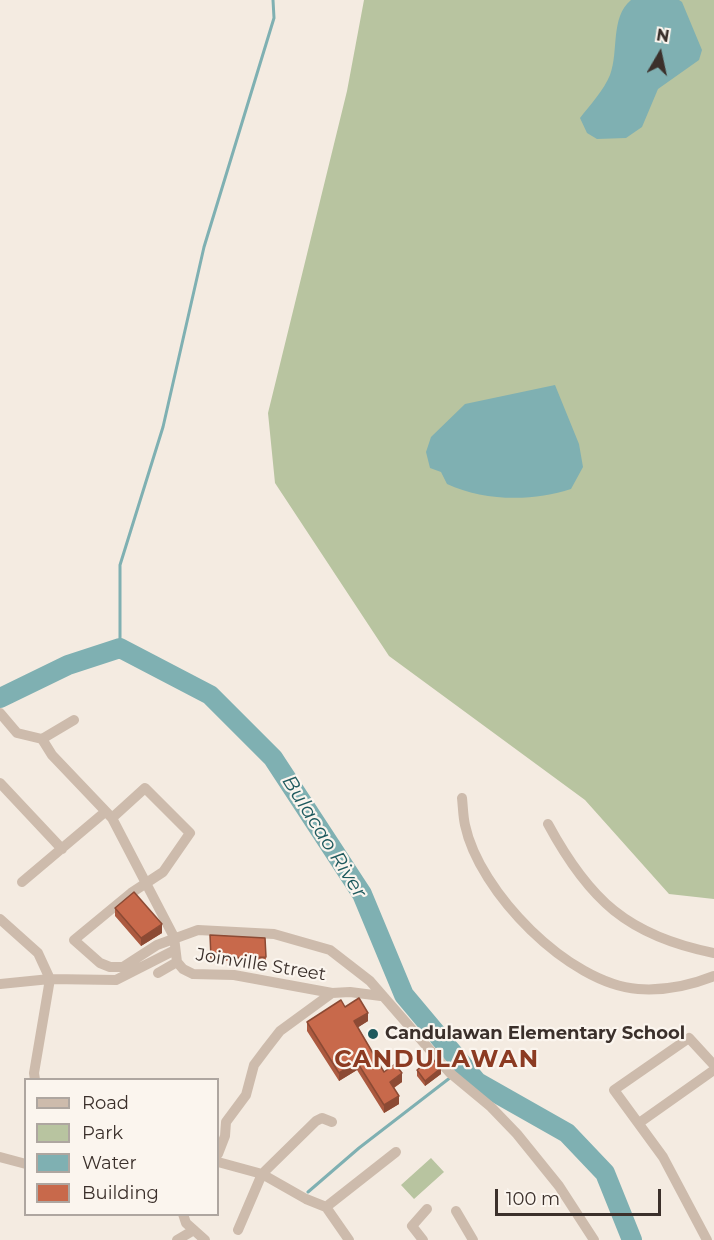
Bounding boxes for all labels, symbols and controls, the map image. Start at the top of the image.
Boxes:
north arrow [630,24,690,84]
text: N [655,25,671,46]
water label: Bulacao River [277,771,371,903]
street label: Joinville Street [194,944,328,986]
place label: Candulawan Elementary School [385,1023,685,1045]
marker: Candulawan Elementary School [366,1027,380,1041]
district label: CANDULAWAN [334,1046,540,1074]
legend [24,1078,219,1216]
text: Road [82,1092,129,1114]
text: Park [82,1122,123,1144]
text: Water [82,1152,137,1174]
scale bar [498,1177,664,1215]
text: Building [82,1182,159,1204]
text: 100 m [506,1188,560,1210]

